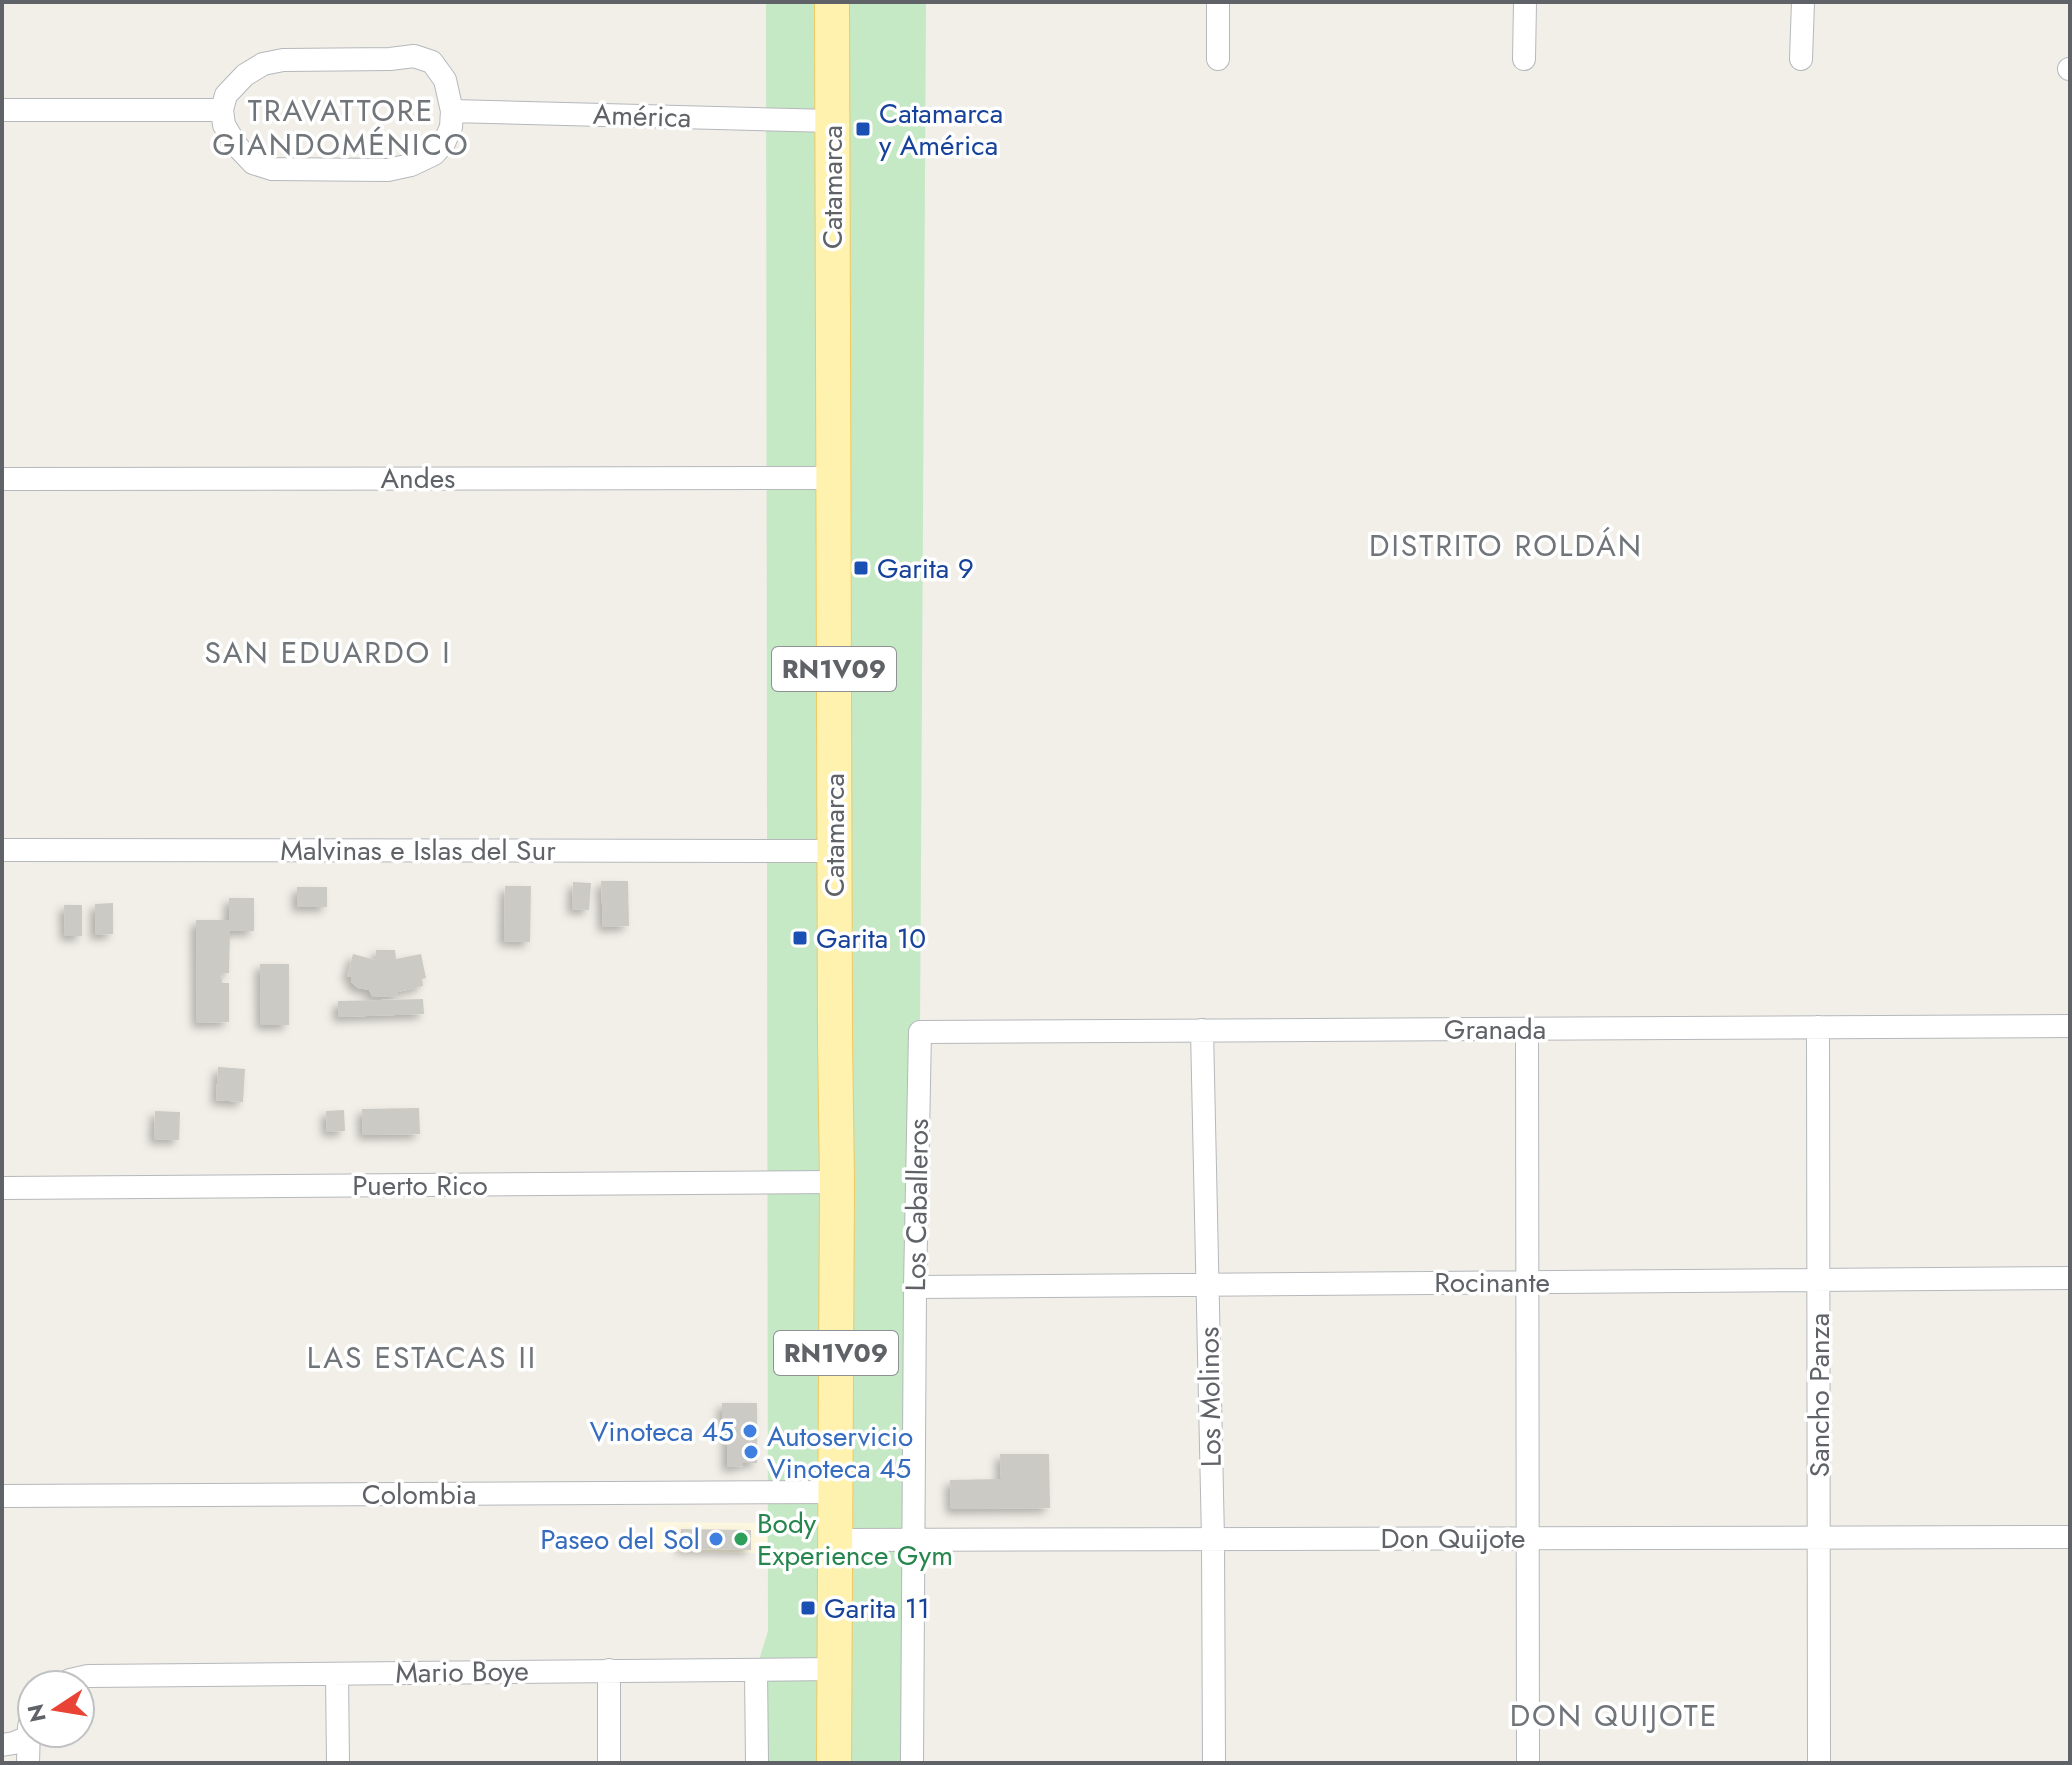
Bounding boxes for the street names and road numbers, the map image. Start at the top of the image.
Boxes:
street label: América [592,94,692,138]
street label: Catamarca [812,125,853,249]
street label: Andes [381,458,455,499]
road number: RN1V09 [772,647,896,691]
street label: Catamarca [814,773,855,897]
street label: Malvinas e Islas del Sur [280,830,556,871]
street label: Granada [1444,1009,1546,1050]
street label: Los Caballeros [895,1118,939,1292]
street label: Puerto Rico [352,1165,488,1206]
street label: Rocinante [1434,1262,1550,1303]
street label: Sancho Panza [1799,1313,1840,1477]
street label: Los Molinos [1188,1326,1232,1468]
road number: RN1V09 [774,1331,898,1375]
street label: Colombia [362,1474,476,1515]
street label: Don Quijote [1381,1518,1525,1559]
street label: Mario Boye [395,1650,529,1694]

